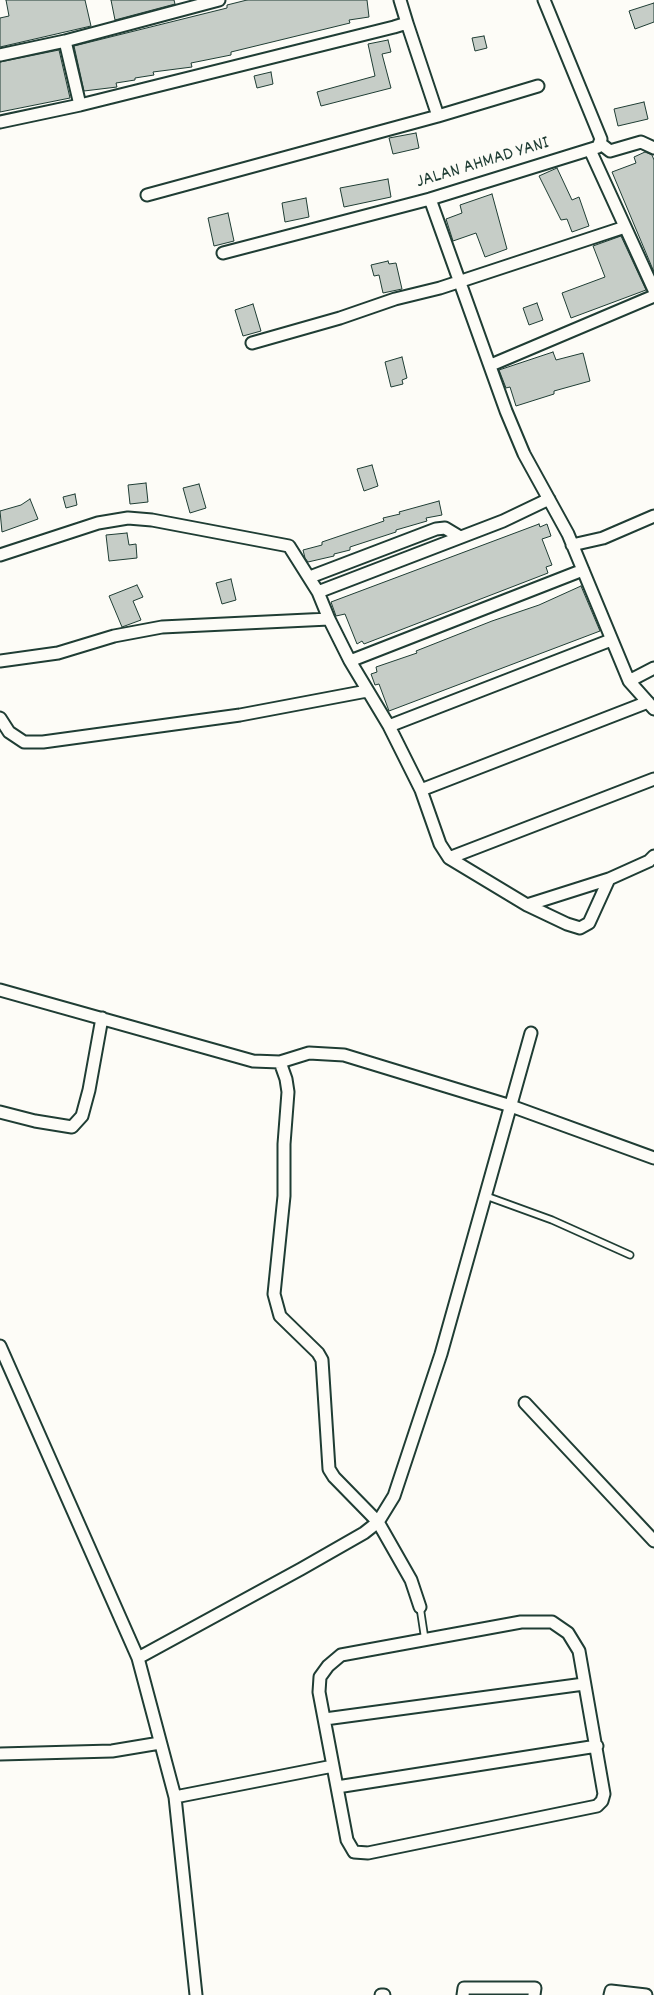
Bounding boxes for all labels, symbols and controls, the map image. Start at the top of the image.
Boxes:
street label: JALAN AHMAD YANI [414,133,552,195]

